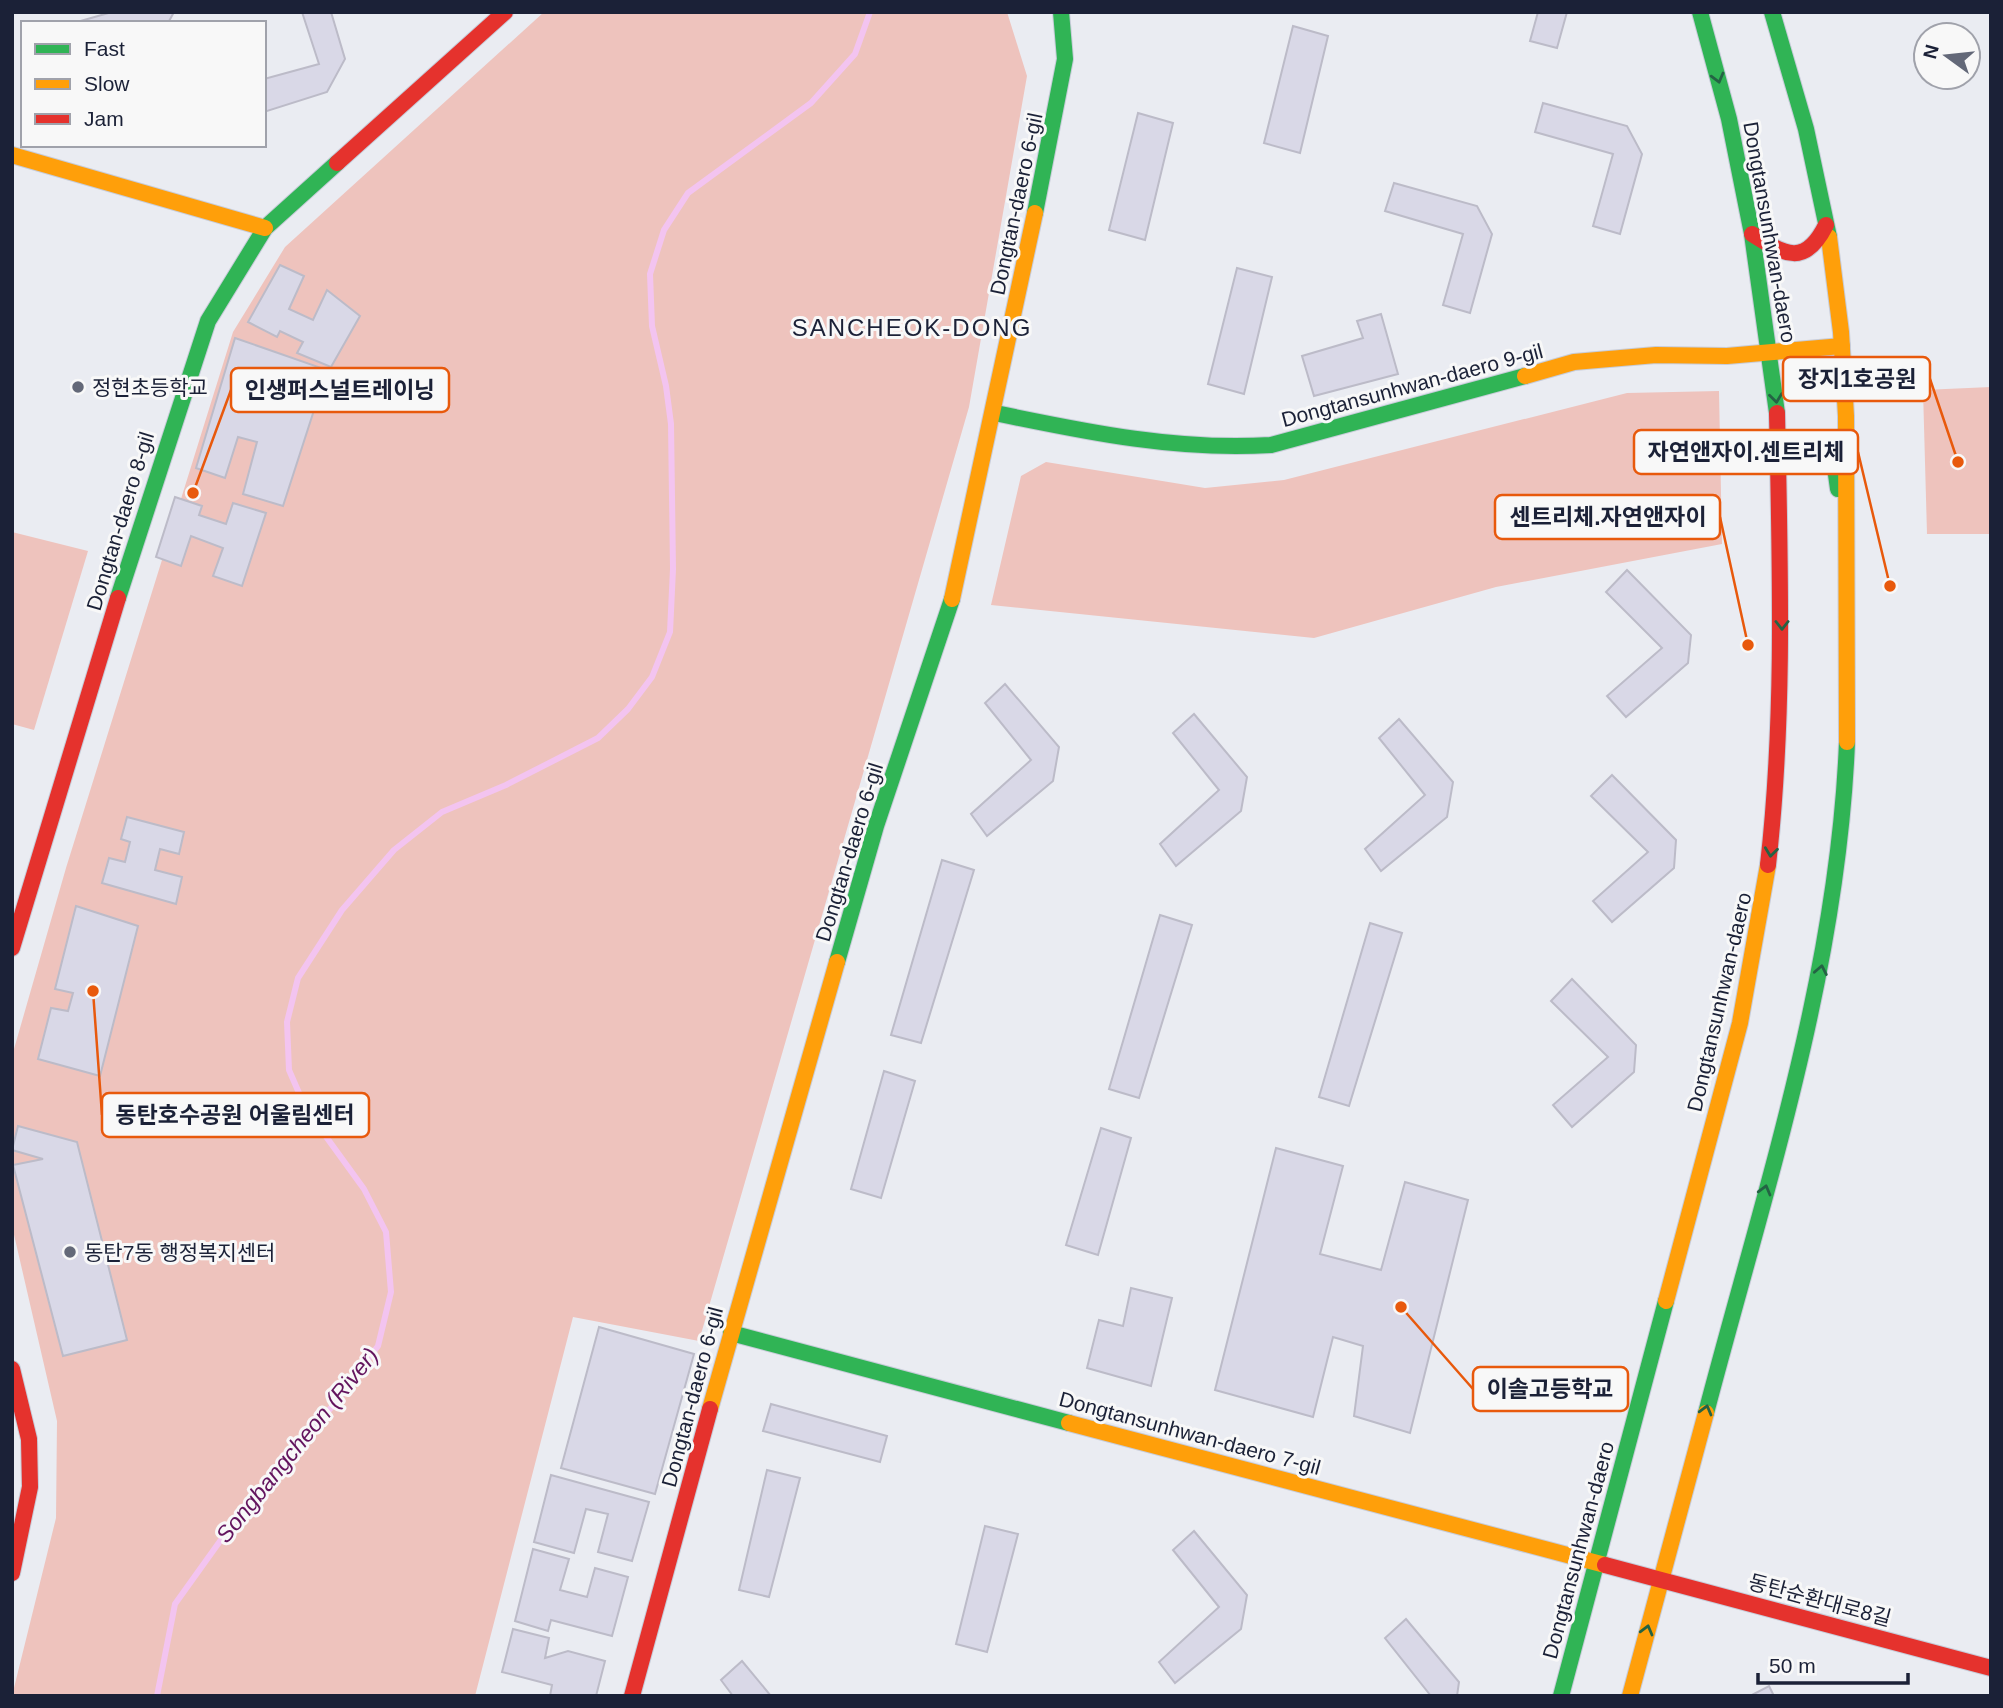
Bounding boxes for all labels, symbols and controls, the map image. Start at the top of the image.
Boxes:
legend [21,21,266,147]
north arrow [1912,21,1982,91]
text: Fast [84,37,125,60]
text: N [1919,42,1943,61]
text: Slow [84,72,130,95]
one-way arrow [1710,72,1724,84]
text: Jam [84,107,124,130]
street label: Dongtan-daero 6-gil [985,111,1047,297]
street label: Dongtansunhwan-daero [1739,120,1801,344]
district label: SANCHEOK-DONG [792,314,1032,341]
street label: Dongtansunhwan-daero 9-gil [1279,339,1545,431]
callout: 장지1호공원 [1783,357,1930,401]
text: 장지1호공원 [1798,366,1916,392]
callout: 인생퍼스널트레이닝 [231,368,449,412]
place label: 정현초등학교 [92,376,208,399]
text: 인생퍼스널트레이닝 [245,377,435,403]
marker: 정현초등학교 [70,379,86,395]
one-way arrow [1768,392,1783,404]
street label: Dongtan-daero 8-gil [82,429,158,613]
callout: 자연앤자이.센트리체 [1634,430,1858,474]
text: 자연앤자이.센트리체 [1648,439,1844,465]
callout: 센트리체.자연앤자이 [1495,495,1720,539]
text: 센트리체.자연앤자이 [1510,504,1706,530]
one-way arrow [1774,621,1790,631]
street label: Dongtan-daero 6-gil [811,760,887,944]
one-way arrow [1763,847,1778,858]
street label: Dongtansunhwan-daero [1683,890,1755,1114]
one-way arrow [1812,964,1827,976]
callout: 동탄호수공원 어울림센터 [102,1093,369,1137]
text: 동탄호수공원 어울림센터 [115,1102,355,1128]
one-way arrow [1757,1184,1771,1196]
place label: 동탄7동 행정복지센터 [84,1241,275,1264]
marker: 동탄7동 행정복지센터 [62,1244,78,1260]
street label: Dongtan-daero 6-gil [657,1304,727,1490]
water label: Songbangcheon (River) [210,1342,384,1548]
callout: 이솔고등학교 [1473,1367,1628,1411]
text: 이솔고등학교 [1487,1376,1613,1402]
street label: Dongtansunhwan-daero 7-gil [1057,1387,1323,1479]
one-way arrow [1698,1404,1712,1416]
street label: Dongtansunhwan-daero [1538,1439,1618,1661]
street label: 동탄순환대로8길 [1746,1570,1894,1630]
one-way arrow [1639,1624,1654,1636]
scale bar [1758,1642,1909,1686]
text: 50 m [1769,1654,1816,1677]

